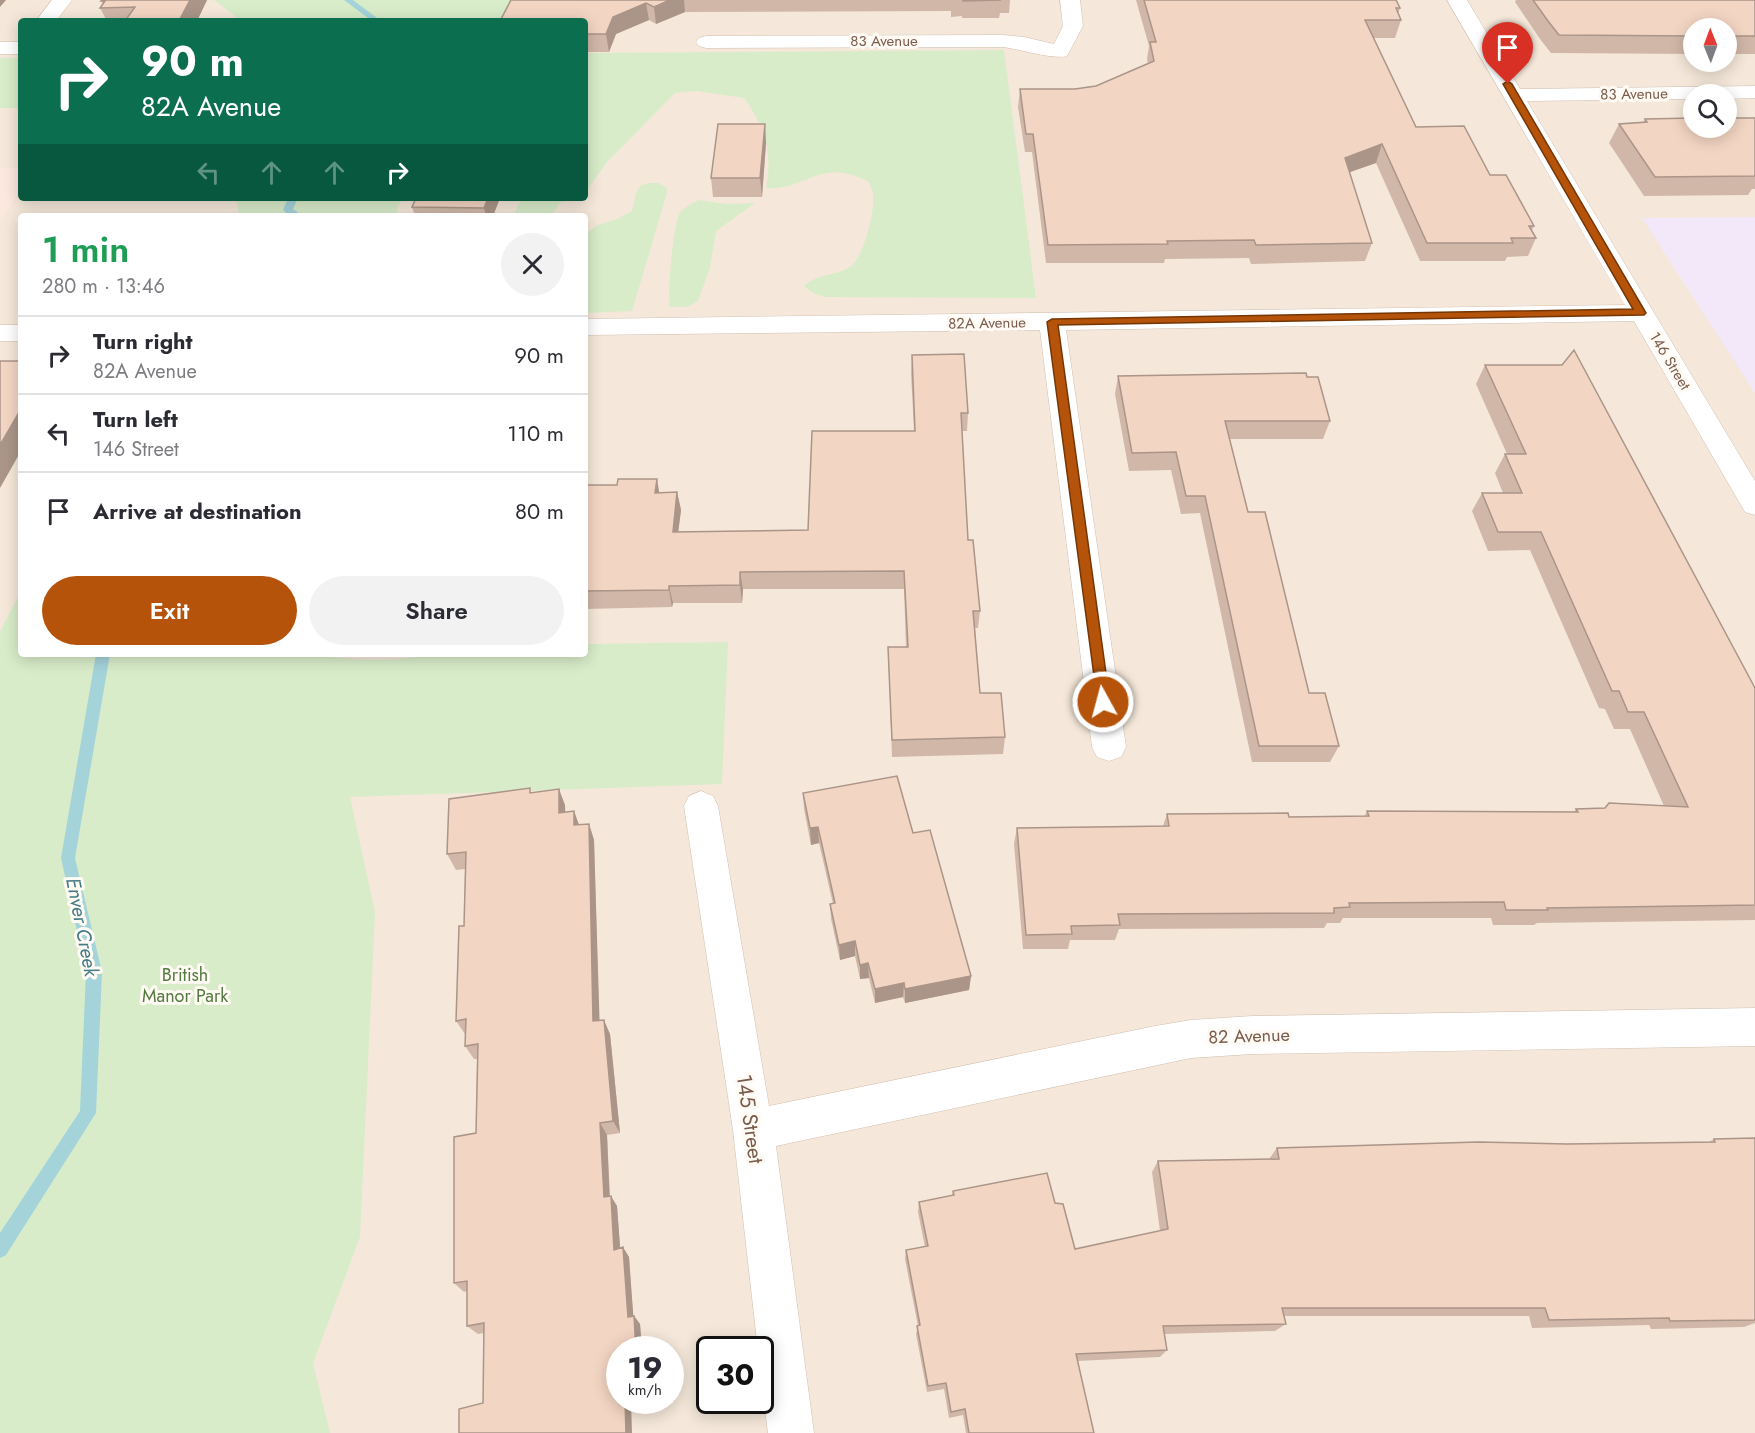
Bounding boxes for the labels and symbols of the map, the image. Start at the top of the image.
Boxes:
north arrow [1683,18,1737,72]
pin [1482,22,1533,84]
street label: 83 Avenue [850,30,918,52]
street label: 83 Avenue [1600,82,1668,106]
street label: 82A Avenue [948,311,1026,335]
street label: 146 Street [1644,328,1696,395]
position arrow [1071,670,1135,734]
water label: Enver Creek [58,875,106,980]
park label: British Manor Park [142,962,228,1009]
street label: 82 Avenue [1208,1022,1290,1050]
street label: 145 Street [729,1072,771,1166]
speed limit sign: 30 [696,1336,774,1414]

